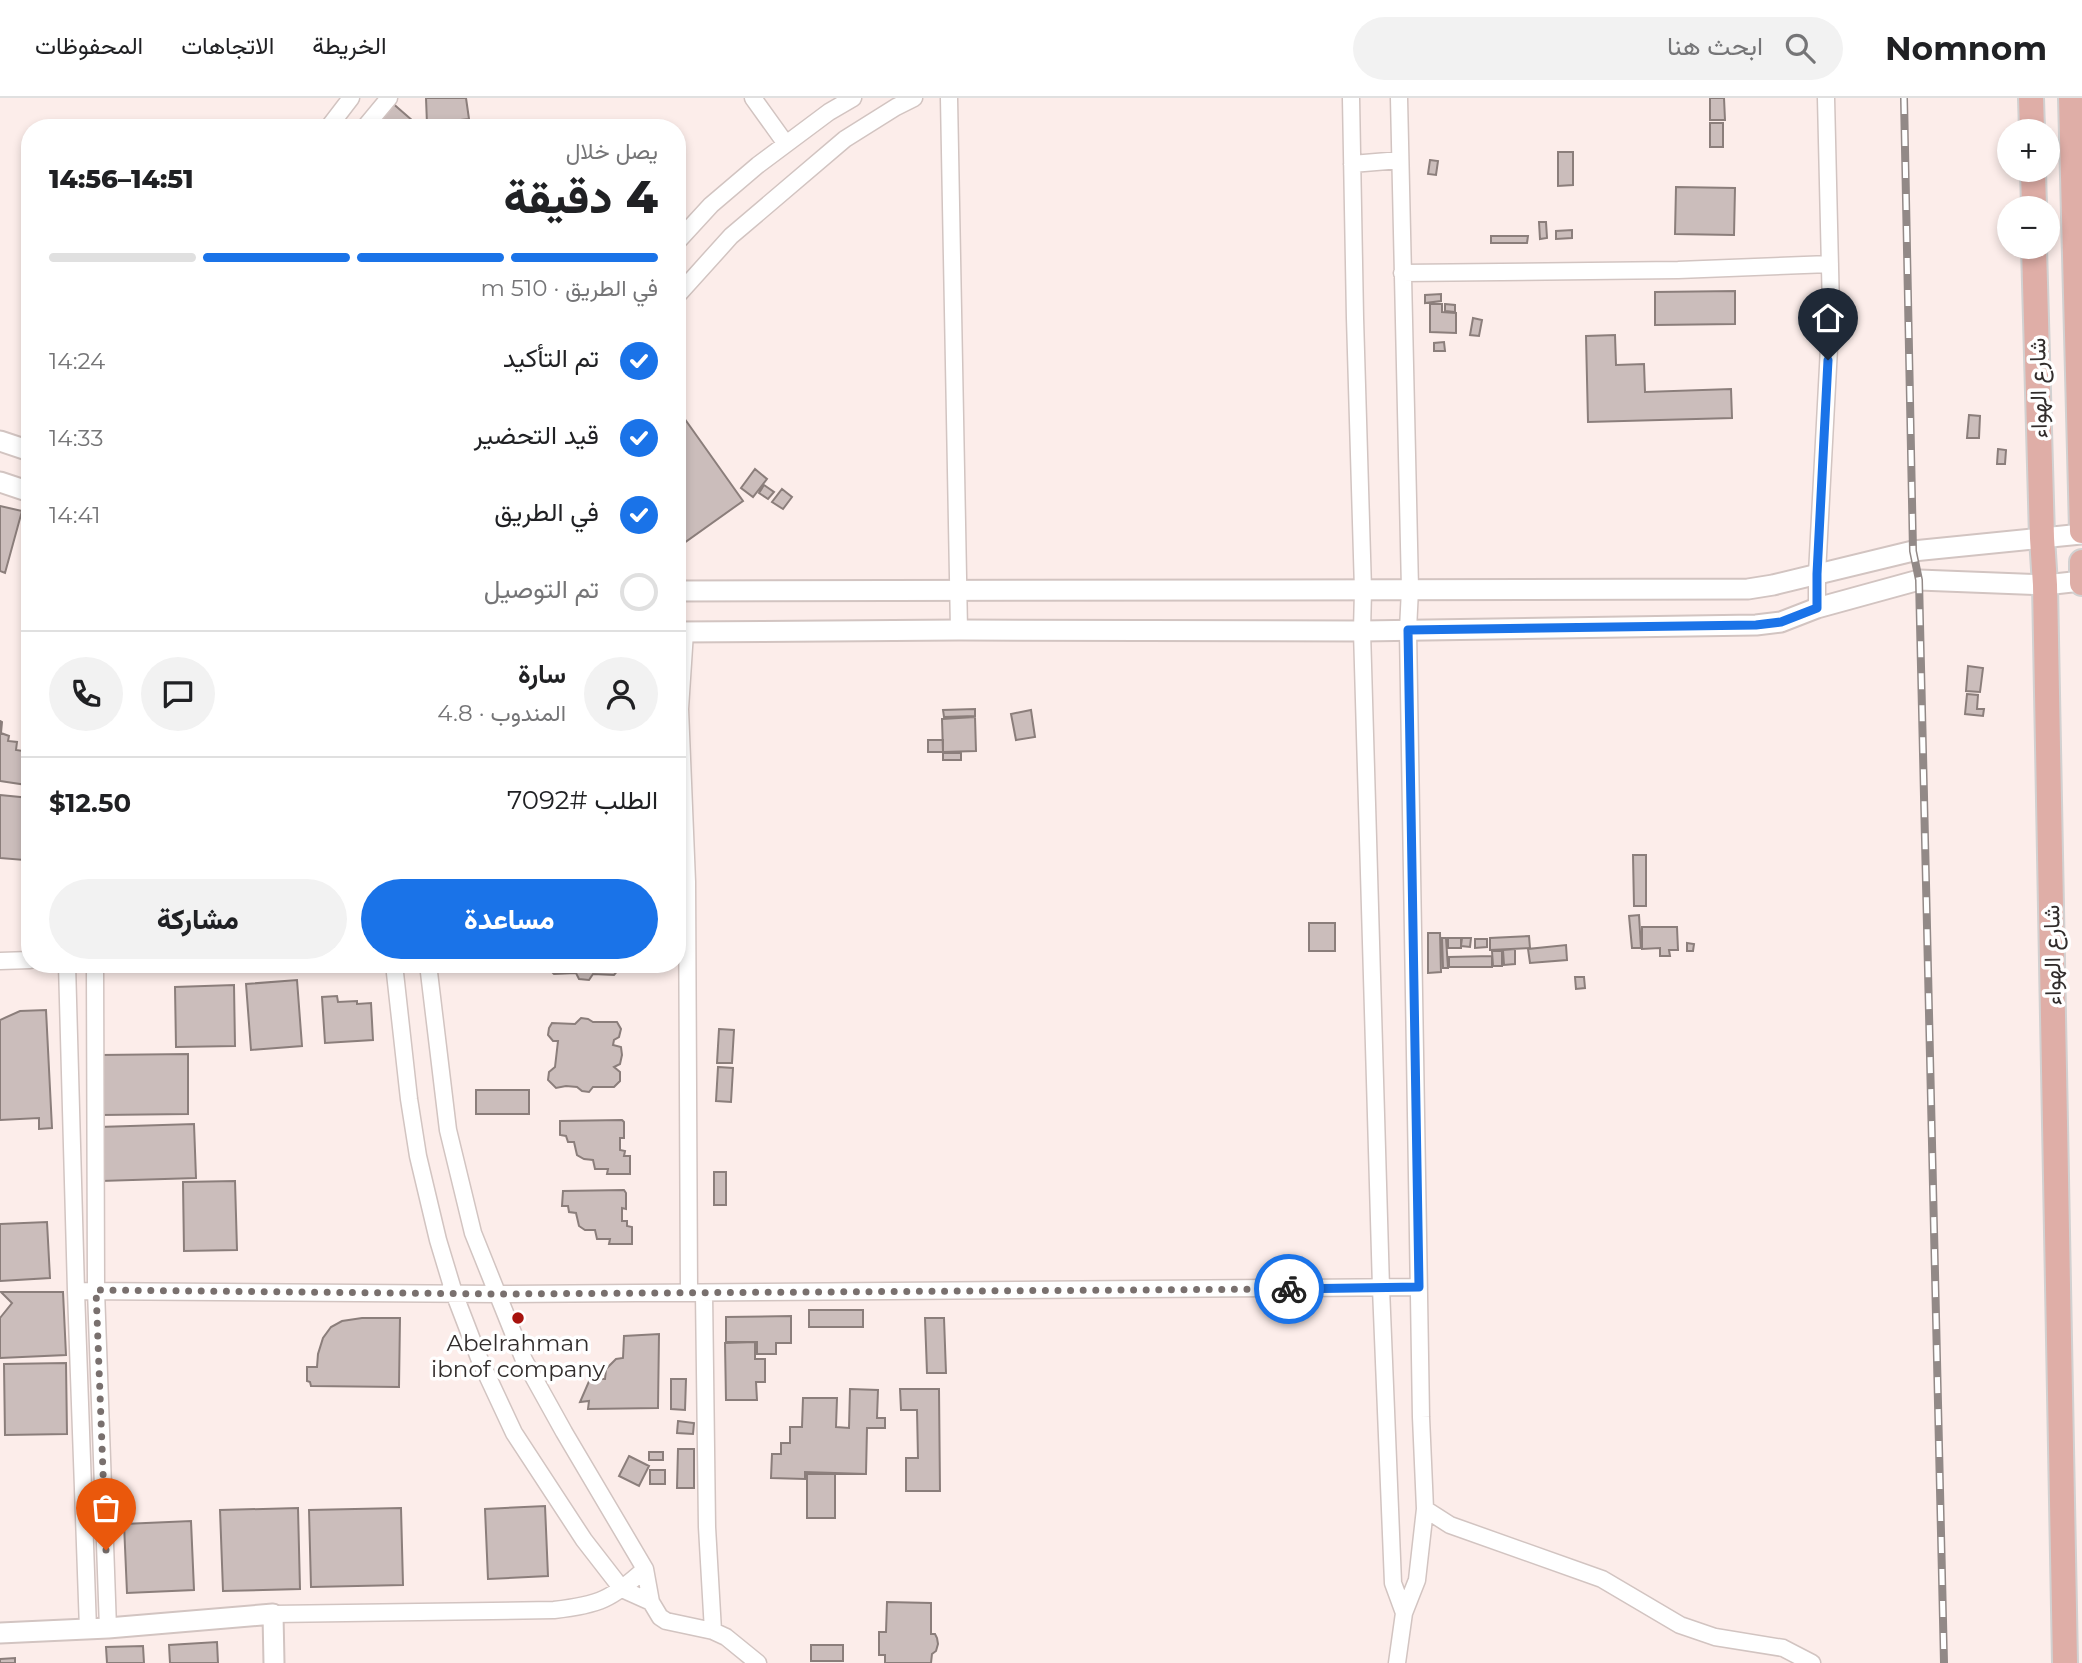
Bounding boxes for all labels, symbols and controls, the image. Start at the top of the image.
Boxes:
search box [1353,17,1843,80]
text: Nomnom [1885,28,2047,68]
icon: search [1781,29,1819,67]
text: ابحث هنا [1667,30,1763,62]
text: المحفوظات [35,31,143,60]
text: الاتجاهات [181,31,274,60]
text: الخريطة [312,31,387,60]
map controls [1997,119,2060,259]
button: + [1997,119,2060,182]
text: يصل خلال [566,137,658,165]
text: 14:51–14:56 [49,163,194,195]
text: 4 دقيقة [503,168,658,225]
button: − [1997,196,2060,259]
text: في الطريق · 510 m [480,274,658,302]
pin [1798,288,1858,360]
icon: home [1809,299,1847,337]
street label: شارع الهواء [2023,337,2055,439]
text: تم التأكيد [503,342,599,374]
icon: check [620,342,658,380]
text: 14:24 [49,347,105,375]
text: قيد التحضير [474,419,599,451]
icon: check [620,419,658,457]
text: 14:33 [49,424,103,452]
text: في الطريق [494,496,599,528]
icon: check [620,496,658,534]
text: 14:41 [49,501,100,529]
text: تم التوصيل [484,573,599,605]
button: phone [49,657,123,731]
button: chat [141,657,215,731]
button: person [584,657,658,731]
text: سارة [518,658,566,690]
text: المندوب · 4.8 [437,699,566,727]
text: الطلب #7092 [507,784,658,816]
text: $12.50 [49,787,131,819]
button: مشاركة [49,879,347,959]
button: مساعدة [361,879,658,959]
street label: شارع الهواء [2037,904,2069,1006]
courier [1254,1254,1324,1324]
icon: bike [1270,1270,1308,1308]
marker: Abelrahman ibnof company [510,1310,526,1326]
place label: Abelrahman ibnof company [431,1329,605,1383]
pin [76,1478,136,1550]
icon: bag [87,1489,125,1527]

